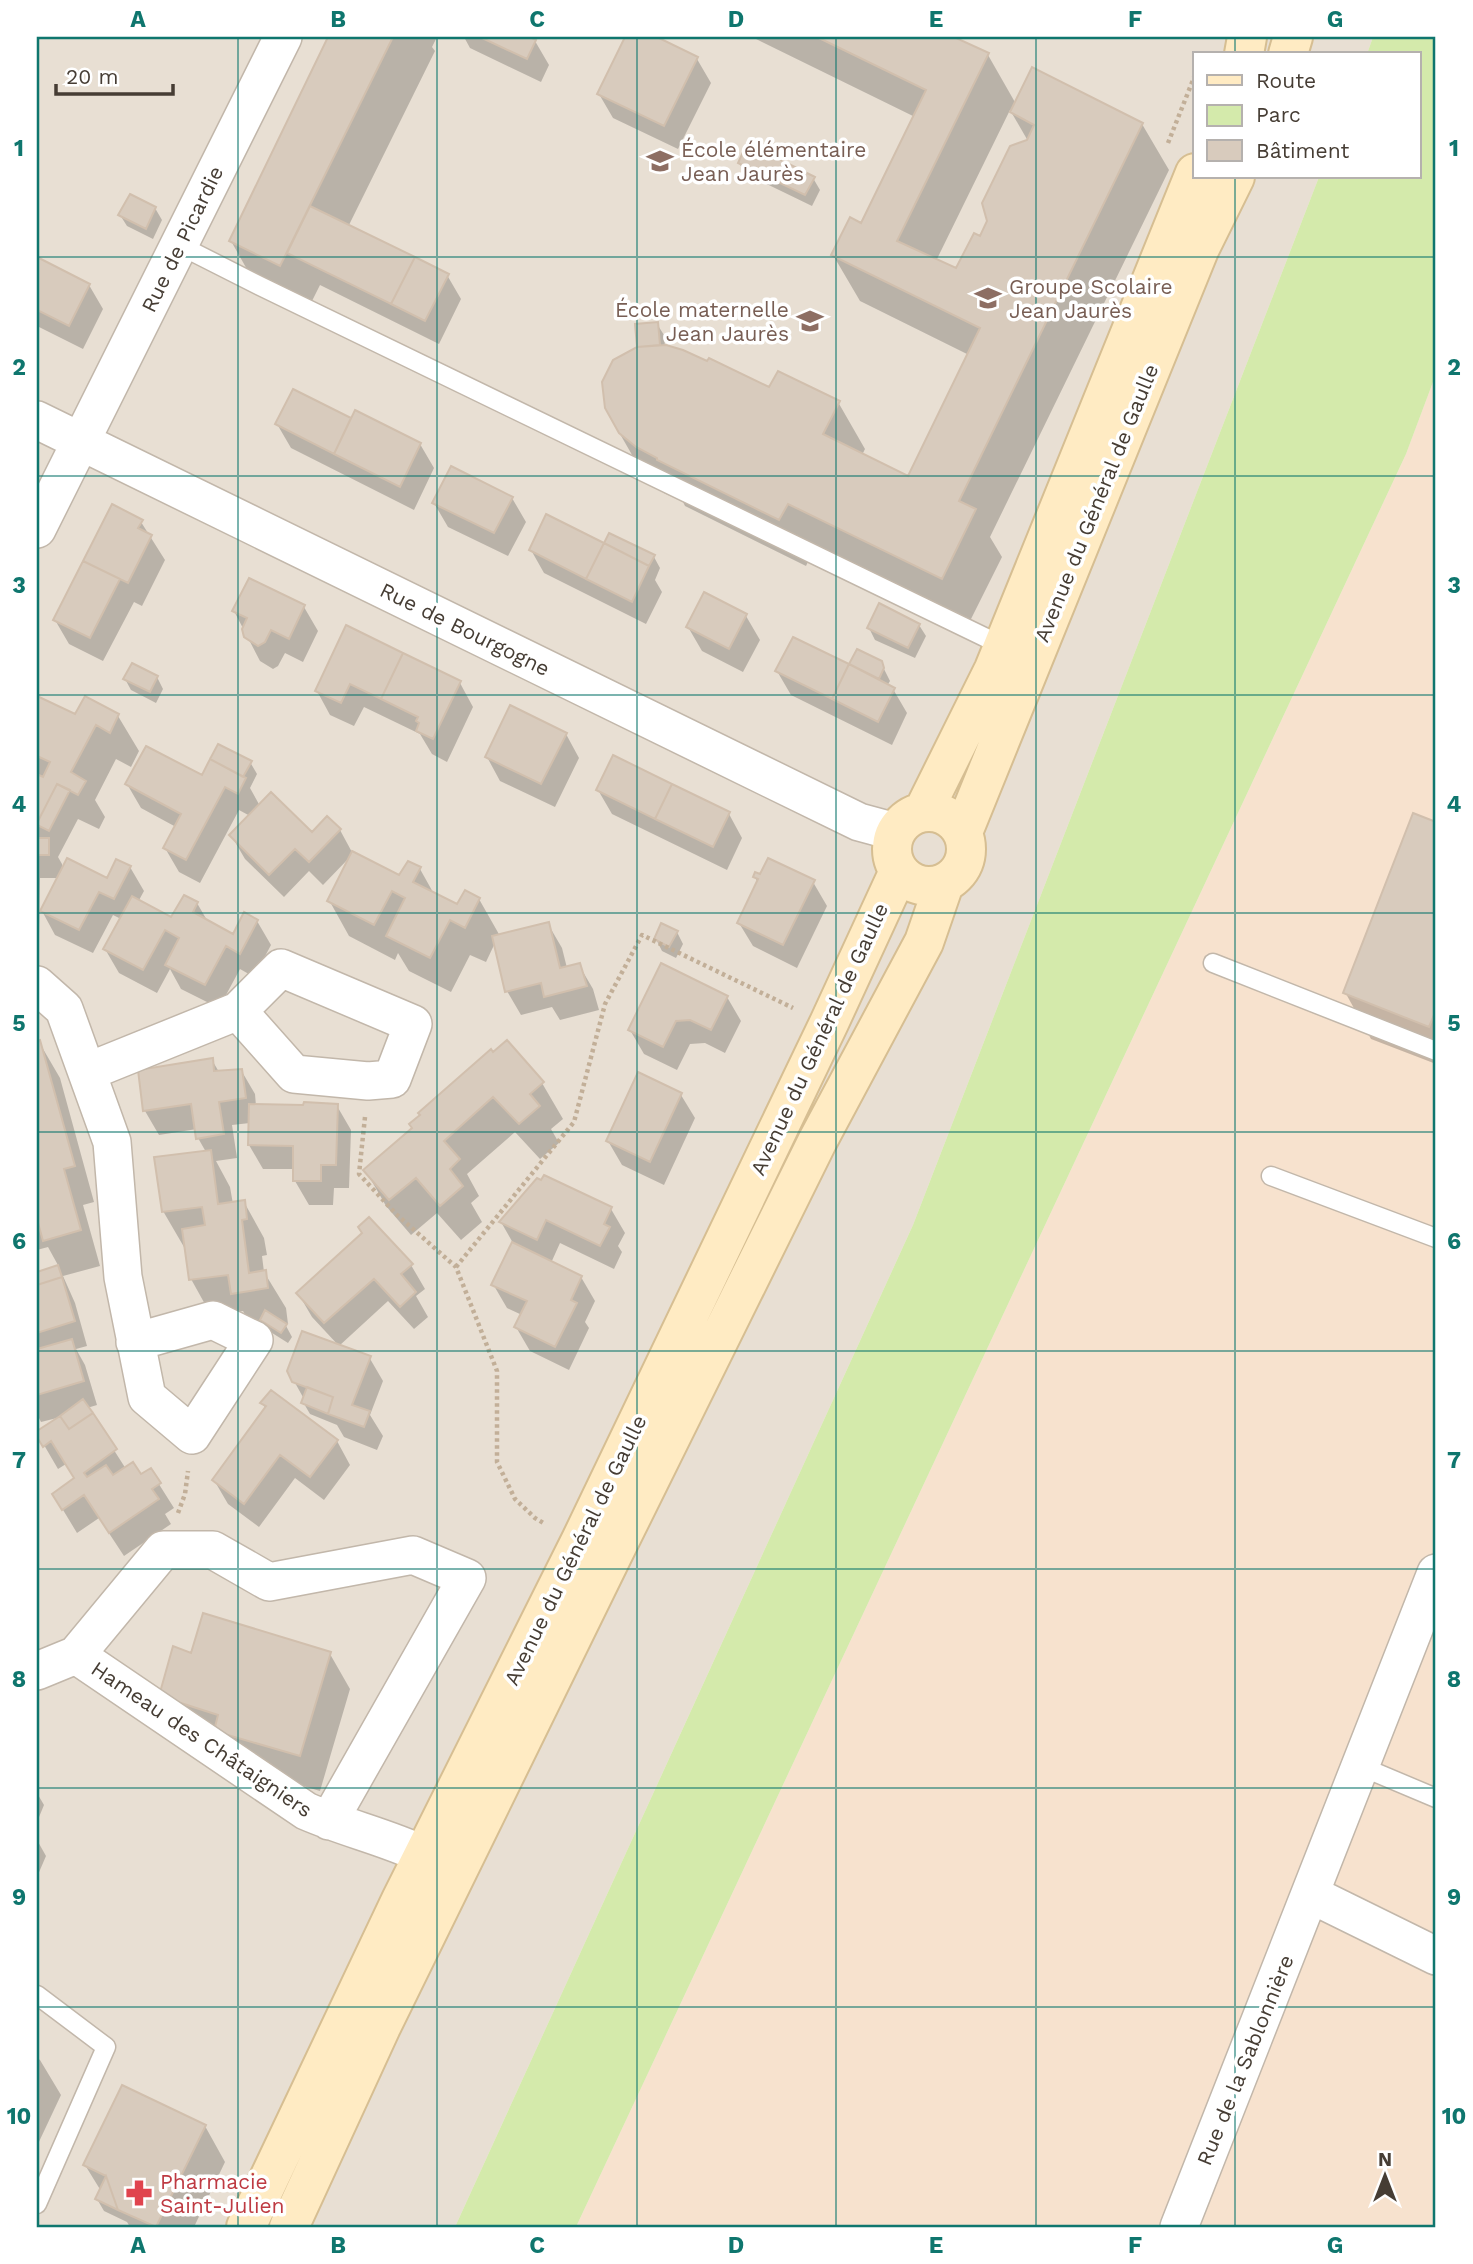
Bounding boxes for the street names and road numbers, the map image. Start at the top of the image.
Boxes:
street label: Rue de Picardie [136,162,228,316]
street label: Avenue du Général de Gaulle [1029,360,1163,646]
street label: Rue de Bourgogne [376,577,554,681]
street label: Avenue du Général de Gaulle [745,899,893,1179]
street label: Avenue du Général de Gaulle [499,1411,651,1689]
street label: Hameau des Châtaigniers [87,1656,317,1822]
street label: Rue de la Sablonnière [1191,1951,1299,2169]

